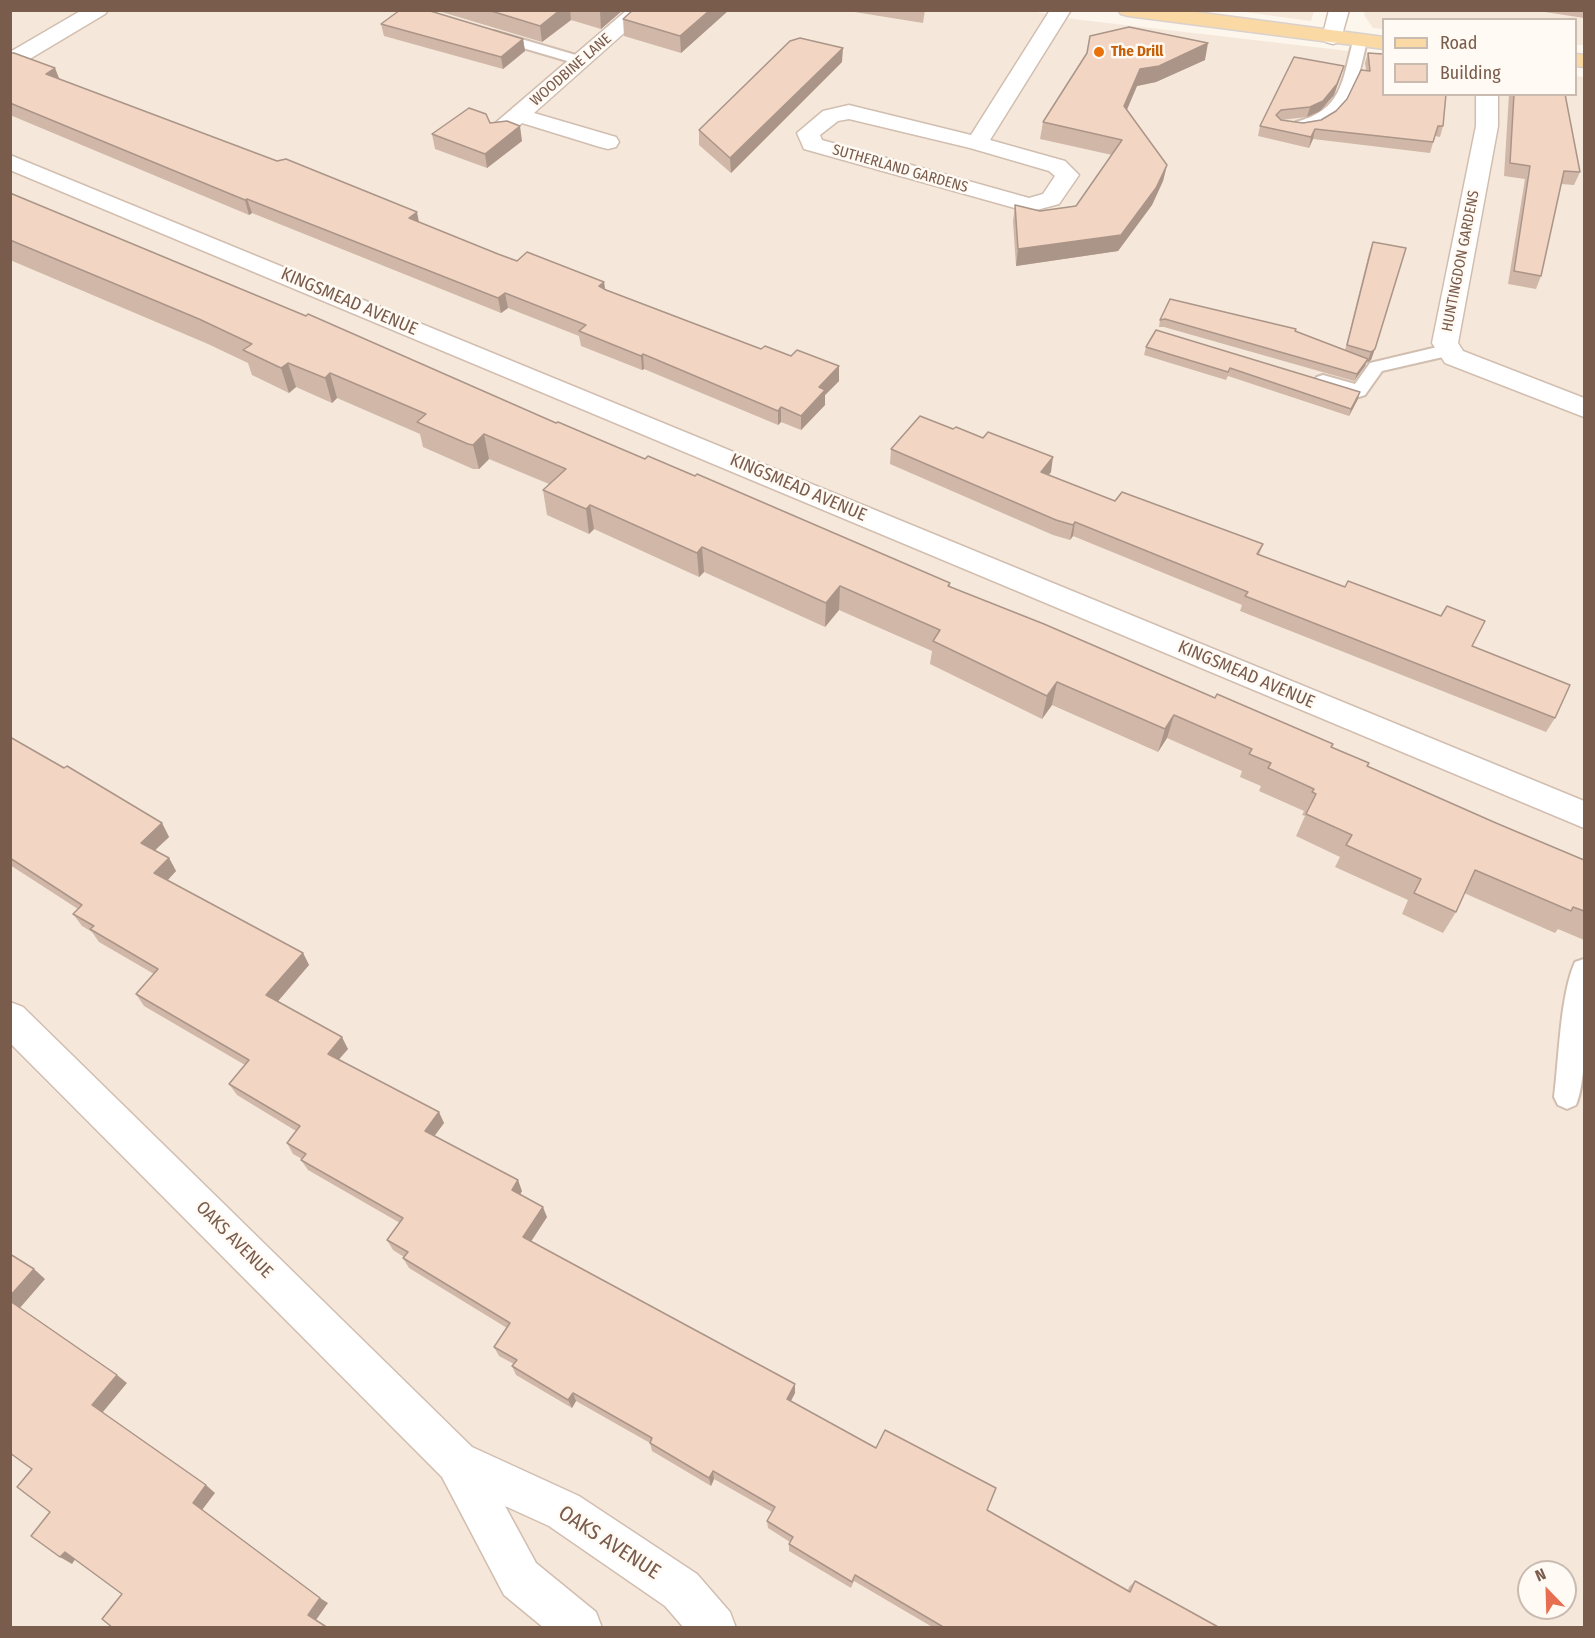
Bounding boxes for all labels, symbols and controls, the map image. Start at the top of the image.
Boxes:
legend [1382,18,1577,96]
street label: WOODBINE LANE [527,30,615,110]
text: Road [1440,32,1477,54]
place label: The Drill [1111,43,1163,61]
marker: The Drill [1092,45,1106,59]
text: Building [1440,62,1501,84]
street label: SUTHERLAND GARDENS [830,141,970,197]
street label: HUNTINGDON GARDENS [1438,189,1484,333]
street label: KINGSMEAD AVENUE [277,263,421,341]
street label: KINGSMEAD AVENUE [726,449,870,527]
street label: KINGSMEAD AVENUE [1174,636,1318,714]
street label: OAKS AVENUE [191,1197,277,1283]
street label: OAKS AVENUE [553,1501,665,1585]
north arrow [1517,1560,1577,1620]
text: N [1532,1564,1549,1585]

